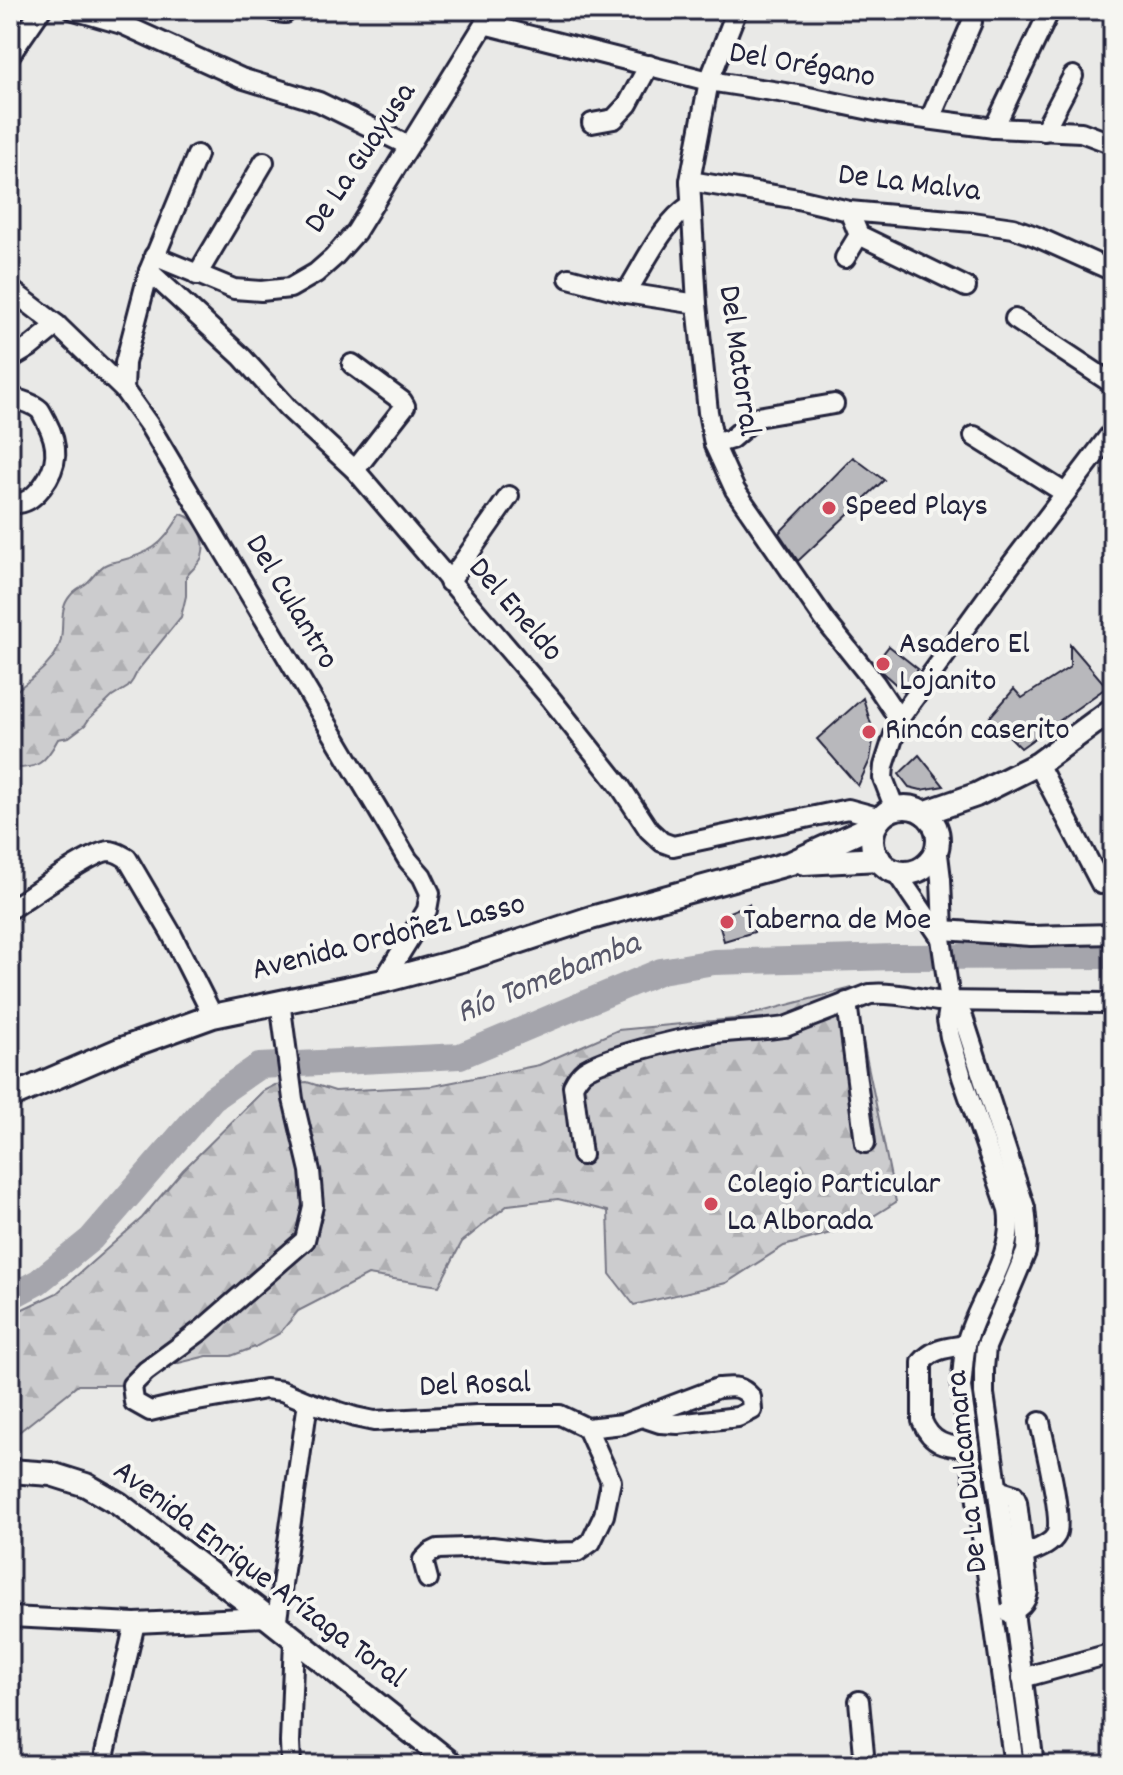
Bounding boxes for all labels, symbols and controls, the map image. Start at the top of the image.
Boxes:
street label: Del Orégano [725,32,879,102]
street label: De La Guayusa [294,73,430,244]
street label: De La Malva [835,153,984,217]
street label: Del Matorral [704,283,770,440]
place label: Speed Plays [845,485,988,531]
marker: Speed Plays [820,499,838,517]
street label: Del Culantro [232,527,348,679]
street label: Del Eneldo [455,548,573,674]
place label: Asadero El Lojanito [899,623,1030,706]
marker: Asadero El Lojanito [874,655,892,673]
place label: Rincón caserito [885,709,1070,755]
marker: Rincón caserito [860,723,878,741]
street label: Avenida Ordoñez Lasso [248,883,530,995]
place label: Taberna de Moe [743,899,931,945]
marker: Taberna de Moe [718,913,736,931]
water label: Río Tomebamba [450,920,650,1039]
place label: Colegio Particular La Alborada [727,1163,941,1246]
marker: Colegio Particular La Alborada [702,1195,720,1213]
street label: Del Rosal [418,1362,532,1412]
street label: De La Dulcamara [935,1368,1002,1575]
street label: Avenida Enrique Arízaga Toral [102,1450,415,1702]

